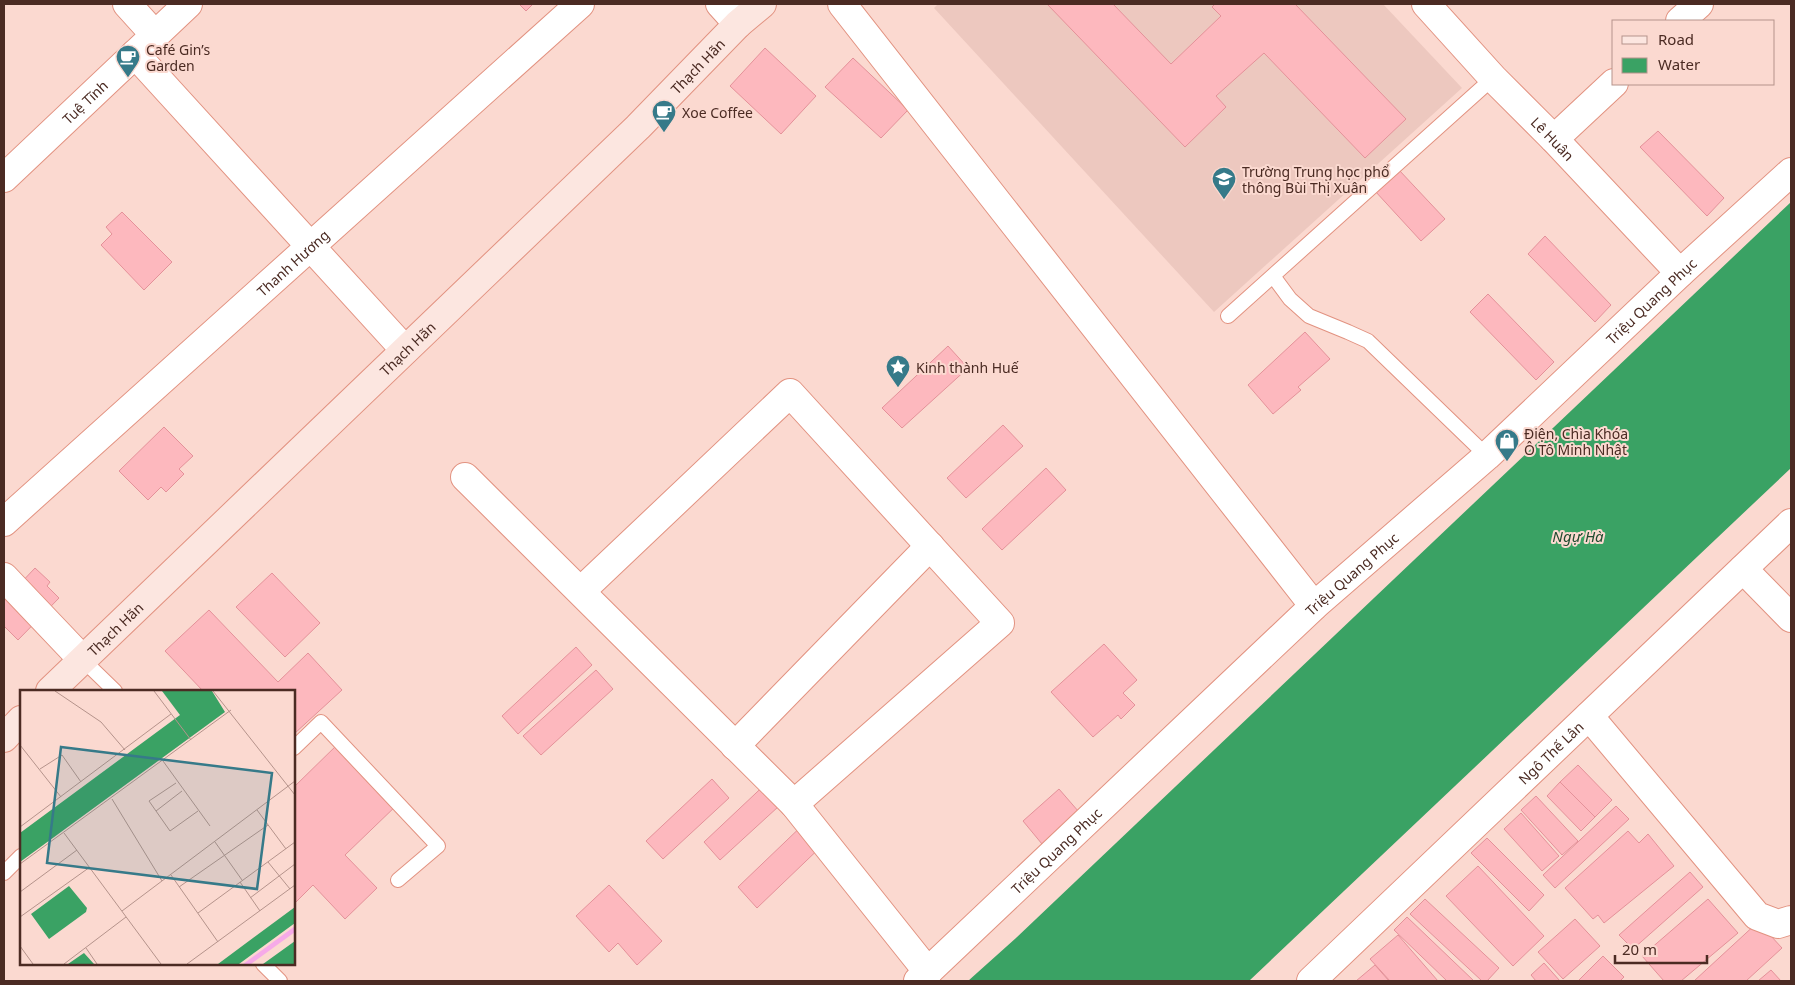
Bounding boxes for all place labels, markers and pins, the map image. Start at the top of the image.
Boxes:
place label: Café Gin’s Garden [146,40,210,75]
cafe icon: Café Gin’s Garden [115,44,141,78]
cafe icon: Xoe Coffee [651,99,677,133]
place label: Xoe Coffee [682,103,753,122]
place label: Trường Trung học phổ thông Bùi Thị Xuân [1242,162,1389,197]
school or university icon: Trường Trung học phổ thông Bùi Thị Xuân [1211,166,1237,200]
place icon: Kinh thành Huế [885,354,911,388]
place label: Kinh thành Huế [916,358,1019,377]
place label: Điện, Chìa Khóa Ô Tô Minh Nhật [1524,424,1628,459]
shop icon: Điện, Chìa Khóa Ô Tô Minh Nhật [1494,428,1520,462]

